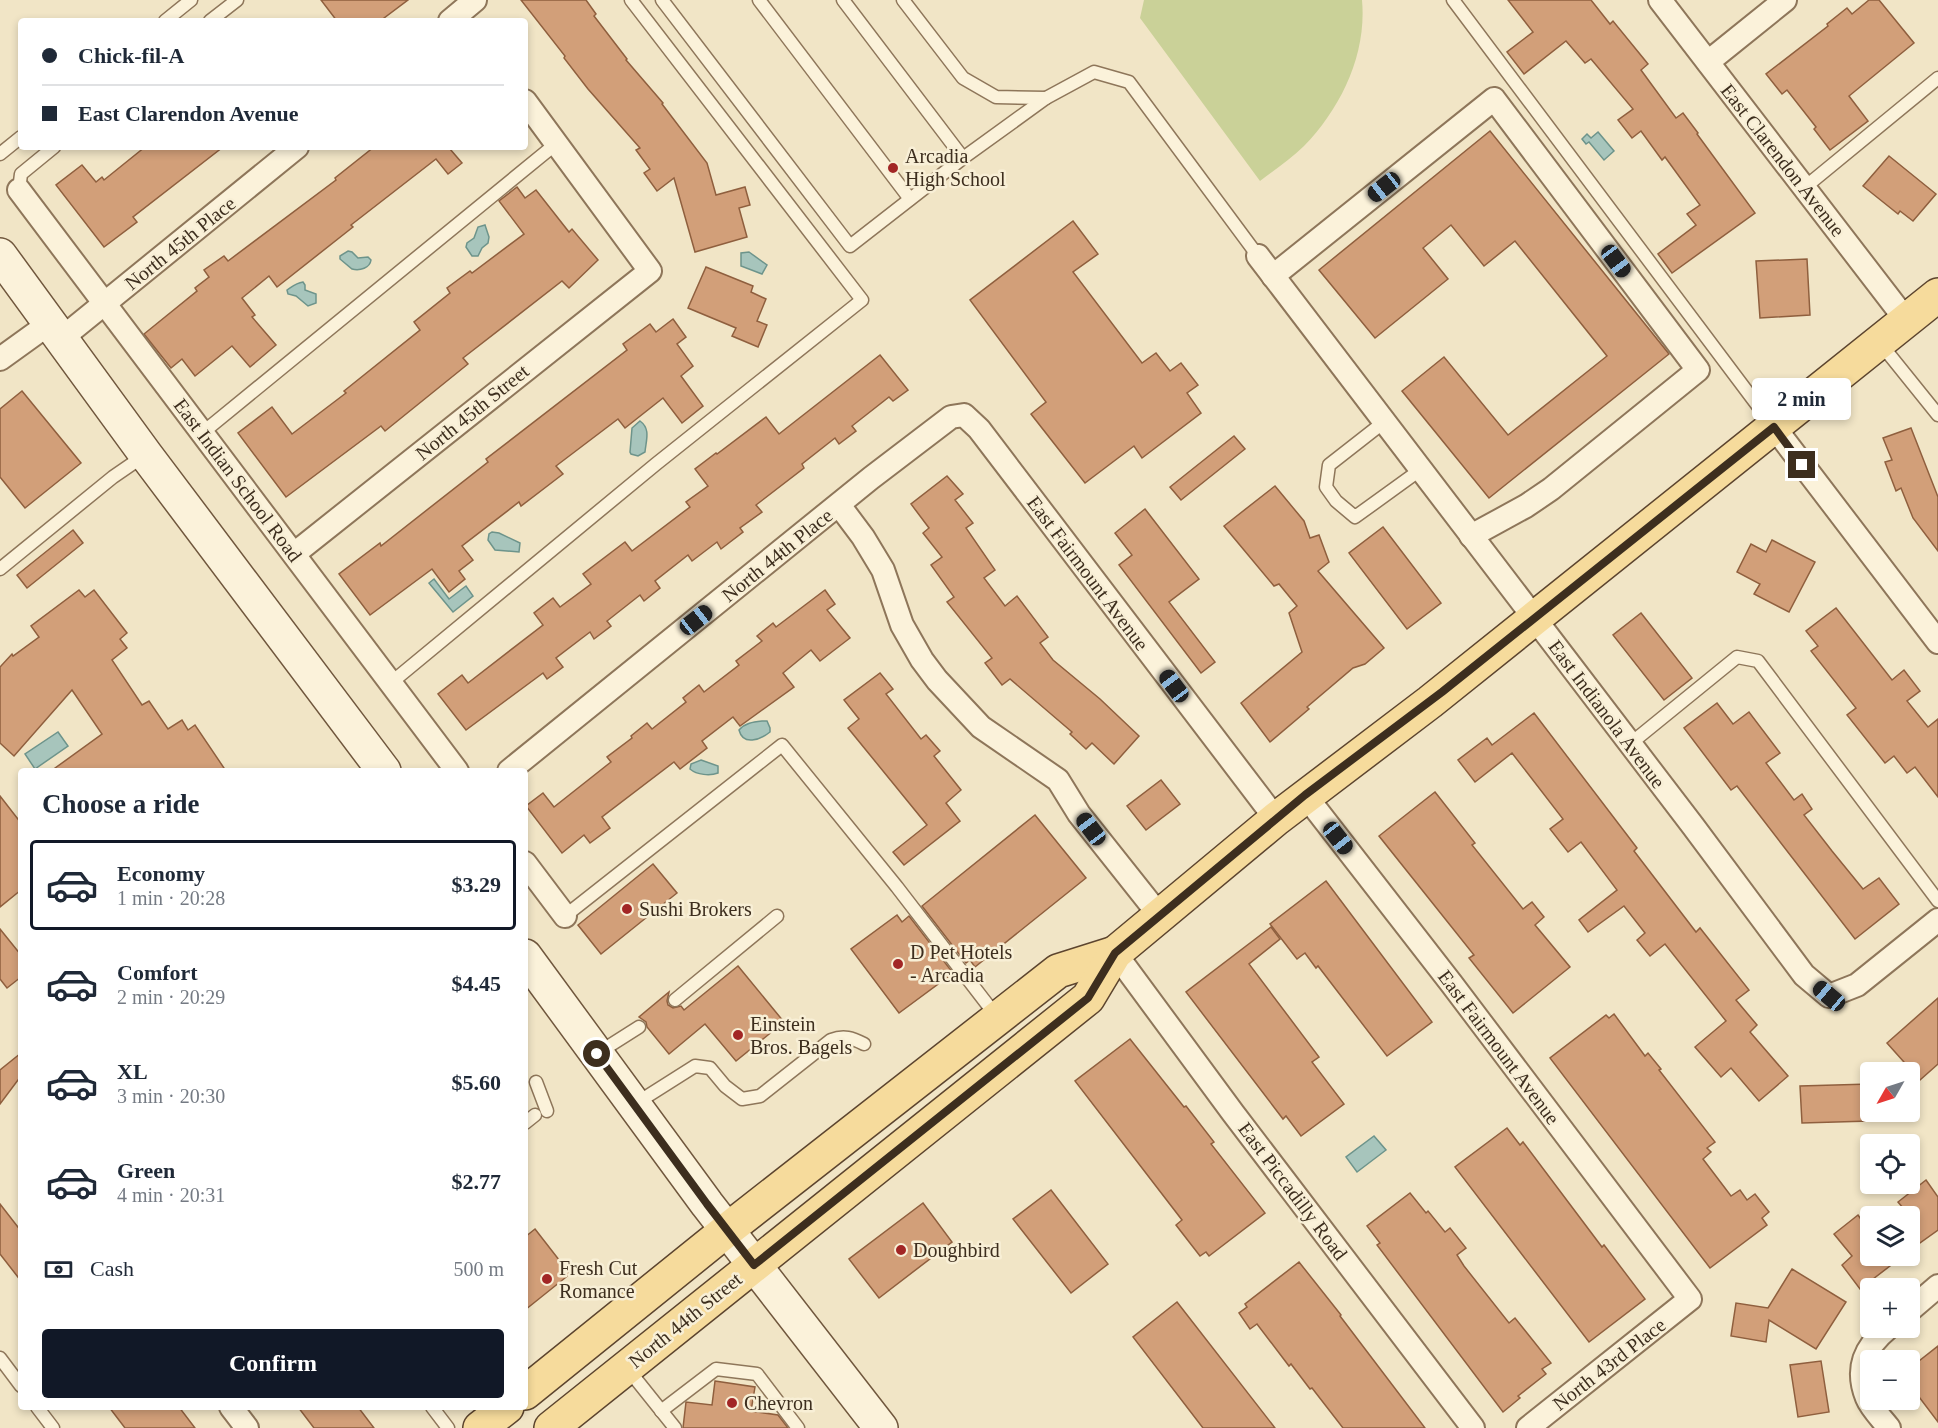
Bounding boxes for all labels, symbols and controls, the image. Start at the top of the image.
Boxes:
text: Chick-fil-A [78,43,184,68]
street label: East Clarendon Avenue [1717,79,1849,241]
text: East Clarendon Avenue [78,101,298,126]
place label: Arcadia High School [905,145,1006,191]
marker: Arcadia High School [886,161,900,175]
car [1364,169,1404,205]
street label: North 45th Place [120,192,240,294]
car [1598,241,1634,281]
street label: North 45th Street [411,359,533,464]
callout: 2 min [1752,378,1852,420]
text: 2 min [1777,388,1826,410]
street label: East Indian School Road [170,394,306,566]
route end [1788,451,1815,478]
street label: East Fairmount Avenue [1023,492,1153,655]
street label: North 44th Place [717,504,837,606]
car [676,602,716,638]
street label: East Indianola Avenue [1544,636,1670,792]
car [1156,666,1192,706]
text: Choose a ride [42,789,200,819]
car [1073,809,1109,849]
car [1320,818,1356,858]
icon: car [45,858,99,912]
text: Economy [117,861,205,886]
text: $3.29 [452,872,501,897]
text: 1 min · 20:28 [117,887,225,909]
place label: Sushi Brokers [639,898,752,920]
marker: Sushi Brokers [620,902,634,916]
place label: D Pet Hotels - Arcadia [910,941,1012,986]
icon: car [45,957,99,1011]
marker: D Pet Hotels - Arcadia [891,957,905,971]
text: Comfort [117,960,198,985]
street label: East Fairmount Avenue [1434,966,1564,1129]
text: $4.45 [452,971,501,996]
car [1809,978,1849,1014]
text: 2 min · 20:29 [117,986,225,1008]
place label: Einstein Bros. Bagels [750,1013,852,1059]
marker: Einstein Bros. Bagels [731,1028,745,1042]
route start [583,1040,610,1067]
icon: car [45,1056,99,1110]
text: XL [117,1059,148,1084]
north arrow [1860,1062,1920,1122]
map controls [1860,1062,1920,1410]
text: $5.60 [452,1070,501,1095]
text: 3 min · 20:30 [117,1085,225,1107]
street label: East Piccadilly Road [1233,1118,1352,1265]
button: locate [1860,1134,1920,1194]
icon: car [45,1155,99,1209]
text: Green [117,1158,175,1183]
text: $2.77 [452,1169,501,1194]
text: 4 min · 20:31 [117,1184,225,1206]
button: layers [1860,1206,1920,1266]
place label: Doughbird [913,1239,1000,1262]
marker: Doughbird [894,1243,908,1257]
icon: cash [42,1253,75,1286]
text: Cash [90,1256,134,1281]
place label: Fresh Cut Romance [559,1257,638,1302]
text: 500 m [453,1258,504,1280]
street label: North 44th Street [624,1267,746,1372]
marker: Fresh Cut Romance [540,1272,554,1286]
button: + [1860,1278,1920,1338]
street label: North 43rd Place [1548,1313,1670,1415]
button: Confirm [42,1329,504,1398]
button: − [1860,1350,1920,1410]
place label: Chevron [744,1392,813,1414]
marker: Chevron [725,1396,739,1410]

